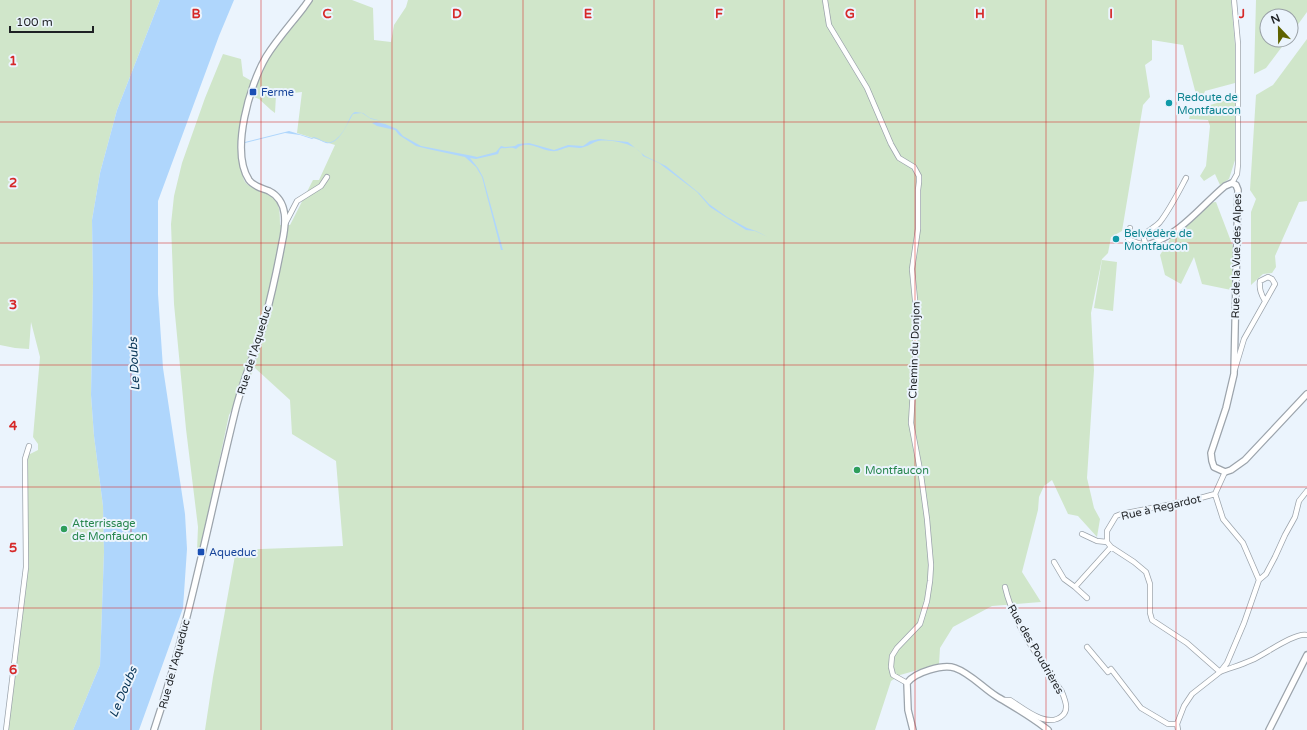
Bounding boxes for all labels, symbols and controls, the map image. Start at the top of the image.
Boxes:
text: B [191,6,201,22]
text: C [322,6,332,22]
text: D [452,6,462,22]
text: E [584,6,592,22]
text: F [715,6,723,22]
text: G [845,6,855,22]
text: H [975,6,985,22]
text: I [1109,6,1113,22]
text: J [1238,6,1245,22]
scale bar [10,8,93,34]
north arrow [1259,8,1299,48]
text: N [1269,12,1282,27]
text: 100 m [16,15,53,29]
text: 1 [9,53,17,69]
place label: Ferme [261,86,294,99]
marker: Ferme [248,87,258,97]
place label: Redoute de Montfaucon [1177,91,1241,117]
marker: Redoute de Montfaucon [1164,98,1174,108]
text: 2 [9,175,17,191]
street label: Rue de la Vue des Alpes [1229,193,1244,319]
place label: Belvédère de Montfaucon [1124,227,1192,253]
marker: Belvédère de Montfaucon [1111,234,1121,244]
text: 3 [9,297,17,313]
street label: Chemin du Donjon [906,301,923,399]
street label: Rue de l'Aqueduc [235,304,274,396]
water label: Le Doubs [126,336,142,391]
text: 4 [9,418,18,434]
place label: Montfaucon [865,464,929,477]
marker: Montfaucon [852,465,862,475]
street label: Rue à Regardot [1120,492,1202,523]
place label: Atterrissage de Monfaucon [72,517,148,543]
marker: Atterrissage de Monfaucon [59,524,69,534]
text: 5 [9,540,17,556]
place label: Aqueduc [209,546,257,559]
marker: Aqueduc [196,547,206,557]
street label: Rue des Poudrières [1005,602,1067,696]
street label: Rue de l'Aqueduc [156,618,193,710]
text: 6 [9,662,17,678]
water label: Le Doubs [106,663,140,719]

